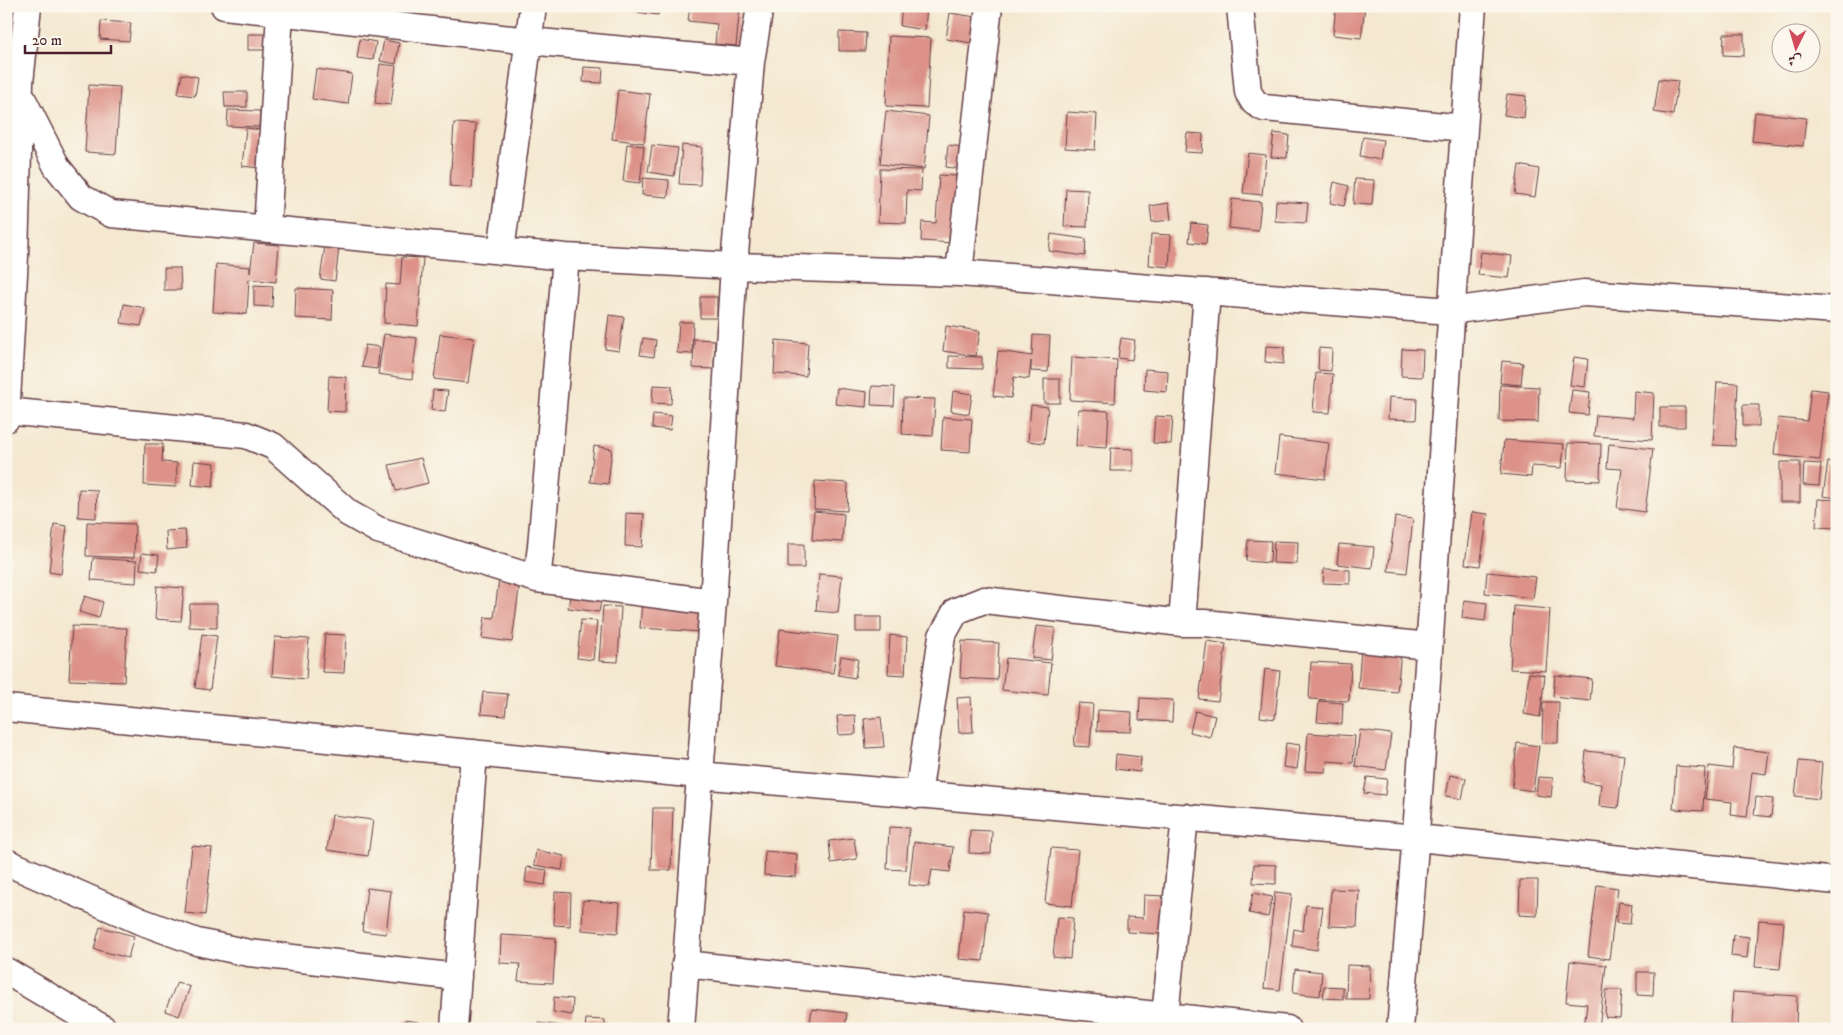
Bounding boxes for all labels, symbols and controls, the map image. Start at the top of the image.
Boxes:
scale bar [25,22,111,54]
north arrow [1770,22,1820,72]
text: 20 m [32,31,62,50]
text: ش [1787,50,1803,70]

